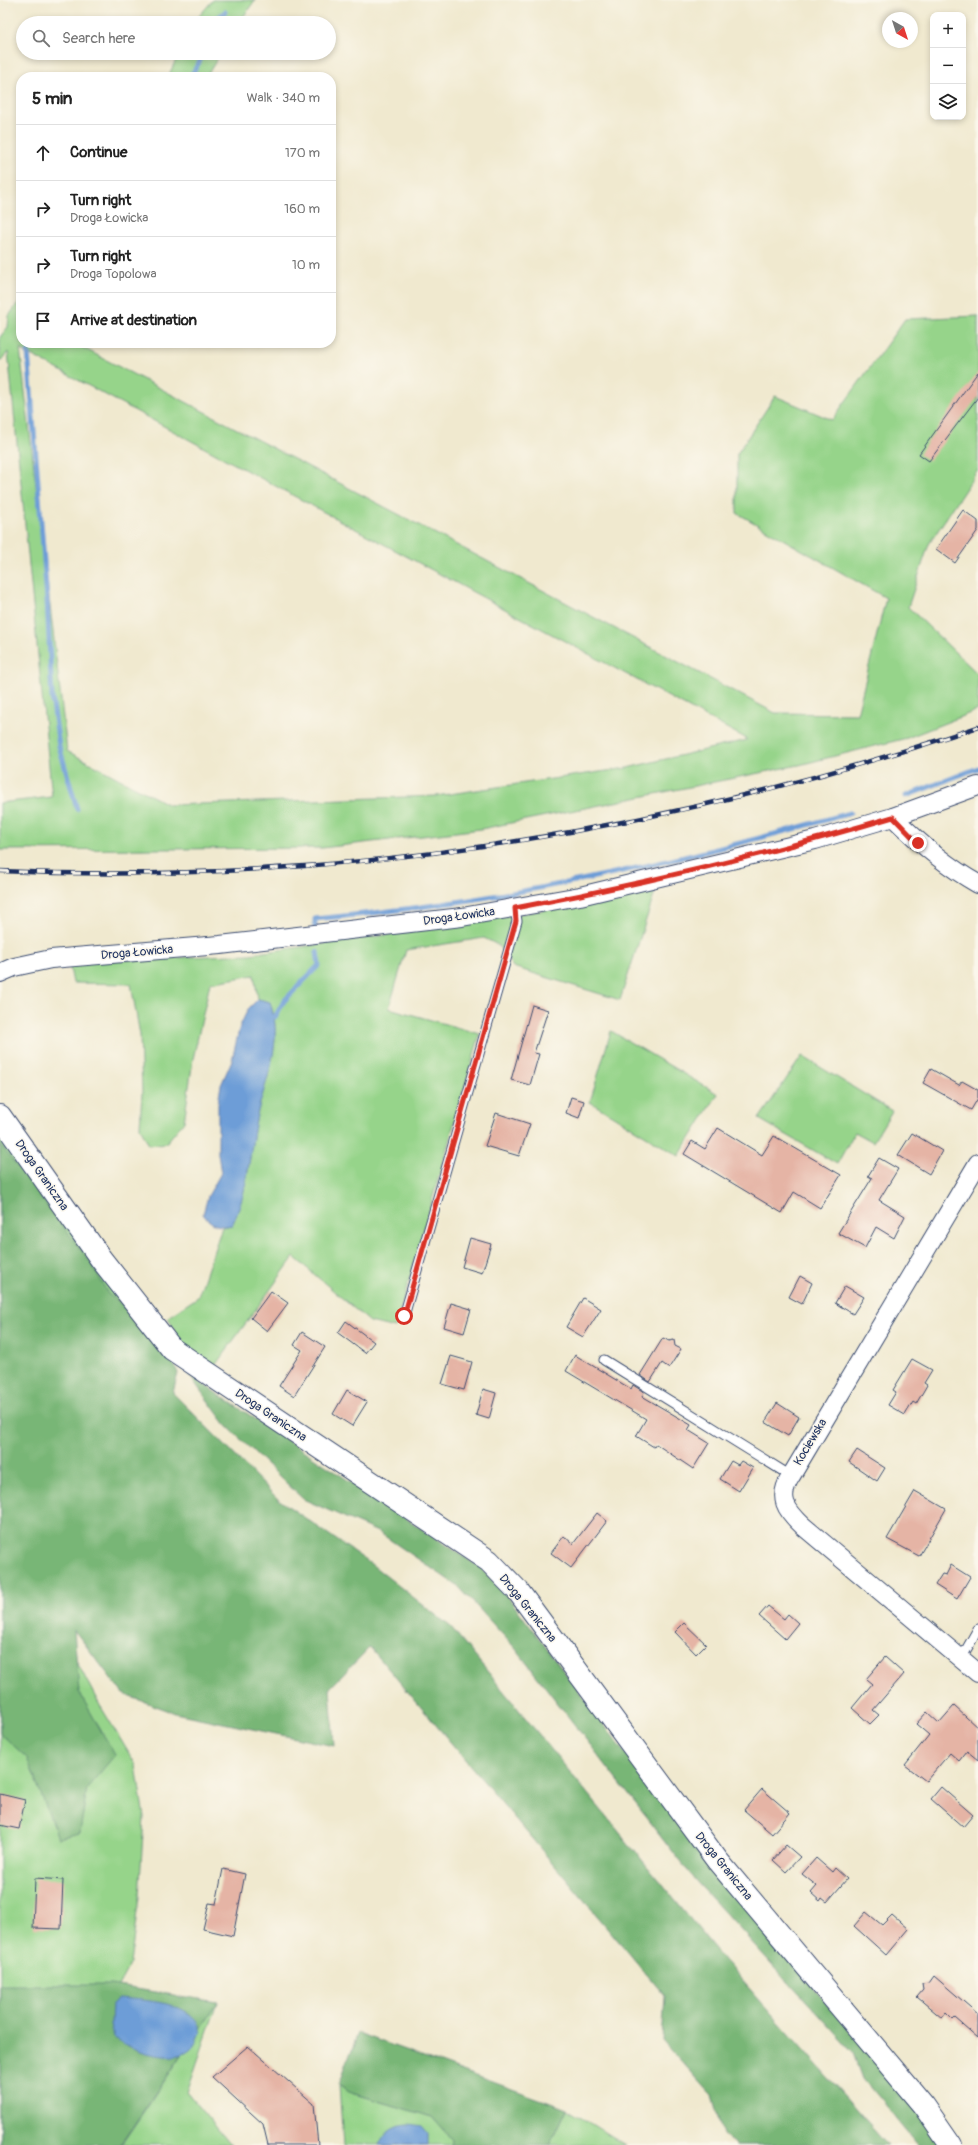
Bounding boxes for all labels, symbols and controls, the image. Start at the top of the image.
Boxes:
north arrow [882,12,918,48]
map controls [930,12,966,120]
button: + [930,12,966,48]
search box [16,16,336,60]
icon: search [30,27,52,49]
text: Search here [62,29,135,48]
button: − [930,48,966,84]
button: layers [930,84,966,120]
text: 5 min [32,88,72,109]
text: Walk · 340 m [246,90,320,106]
icon: ahead [32,142,54,164]
text: Continue [70,143,128,162]
text: 170 m [285,145,320,161]
text: Turn right [70,191,131,210]
icon: right [32,198,54,220]
text: 160 m [284,201,320,217]
text: Droga Łowicka [70,210,148,226]
text: Turn right [70,247,131,266]
icon: right [32,254,54,276]
text: 10 m [292,257,320,273]
text: Droga Topolowa [70,266,157,282]
icon: arrive [32,310,54,332]
text: Arrive at destination [70,311,197,330]
route end [909,834,927,852]
street label: Droga Łowicka [422,904,496,929]
street label: Droga Łowicka [100,942,174,963]
street label: Droga Graniczna [12,1137,72,1214]
route start [395,1307,413,1325]
street label: Droga Graniczna [232,1386,310,1445]
street label: Kociewska [791,1416,830,1468]
street label: Droga Graniczna [496,1571,560,1646]
street label: Droga Graniczna [692,1829,756,1904]

